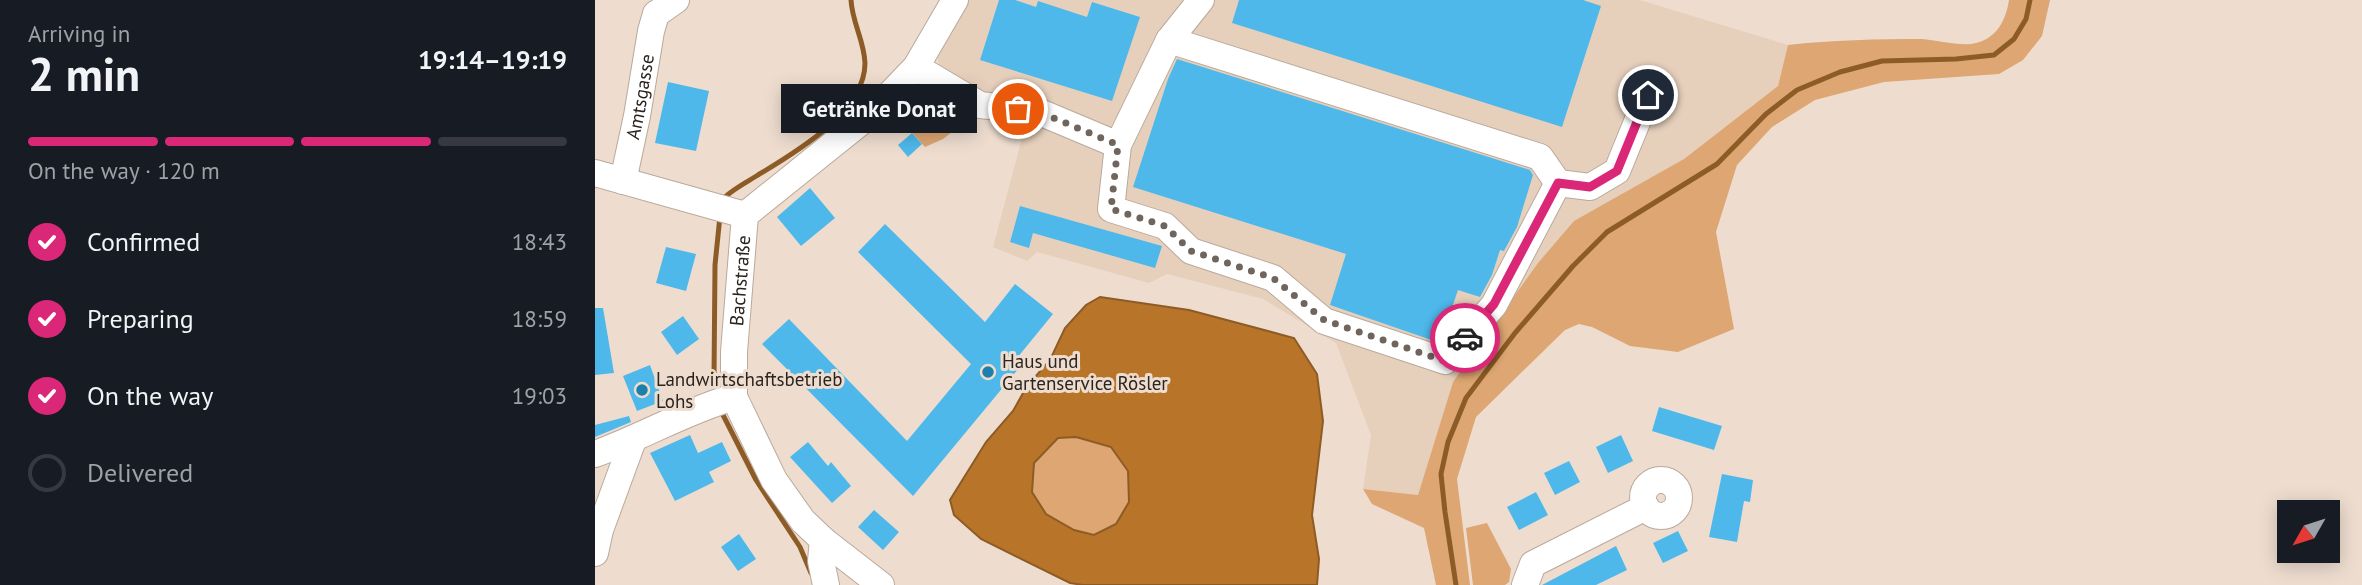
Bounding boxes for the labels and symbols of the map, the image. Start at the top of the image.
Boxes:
street label: Amtsgasse [620,52,659,142]
pin [1618,65,1678,125]
pin [988,79,1048,139]
callout: Getränke Donat [780,84,976,134]
street label: Bachstraße [724,234,755,327]
courier [1430,303,1500,373]
place label: Haus und Gartenservice Rösler [1002,349,1168,395]
marker: Haus und Gartenservice Rösler [980,364,996,380]
place label: Landwirtschaftsbetrieb Lohs [656,367,842,413]
marker: Landwirtschaftsbetrieb Lohs [634,382,650,398]
north arrow [2277,500,2340,564]

